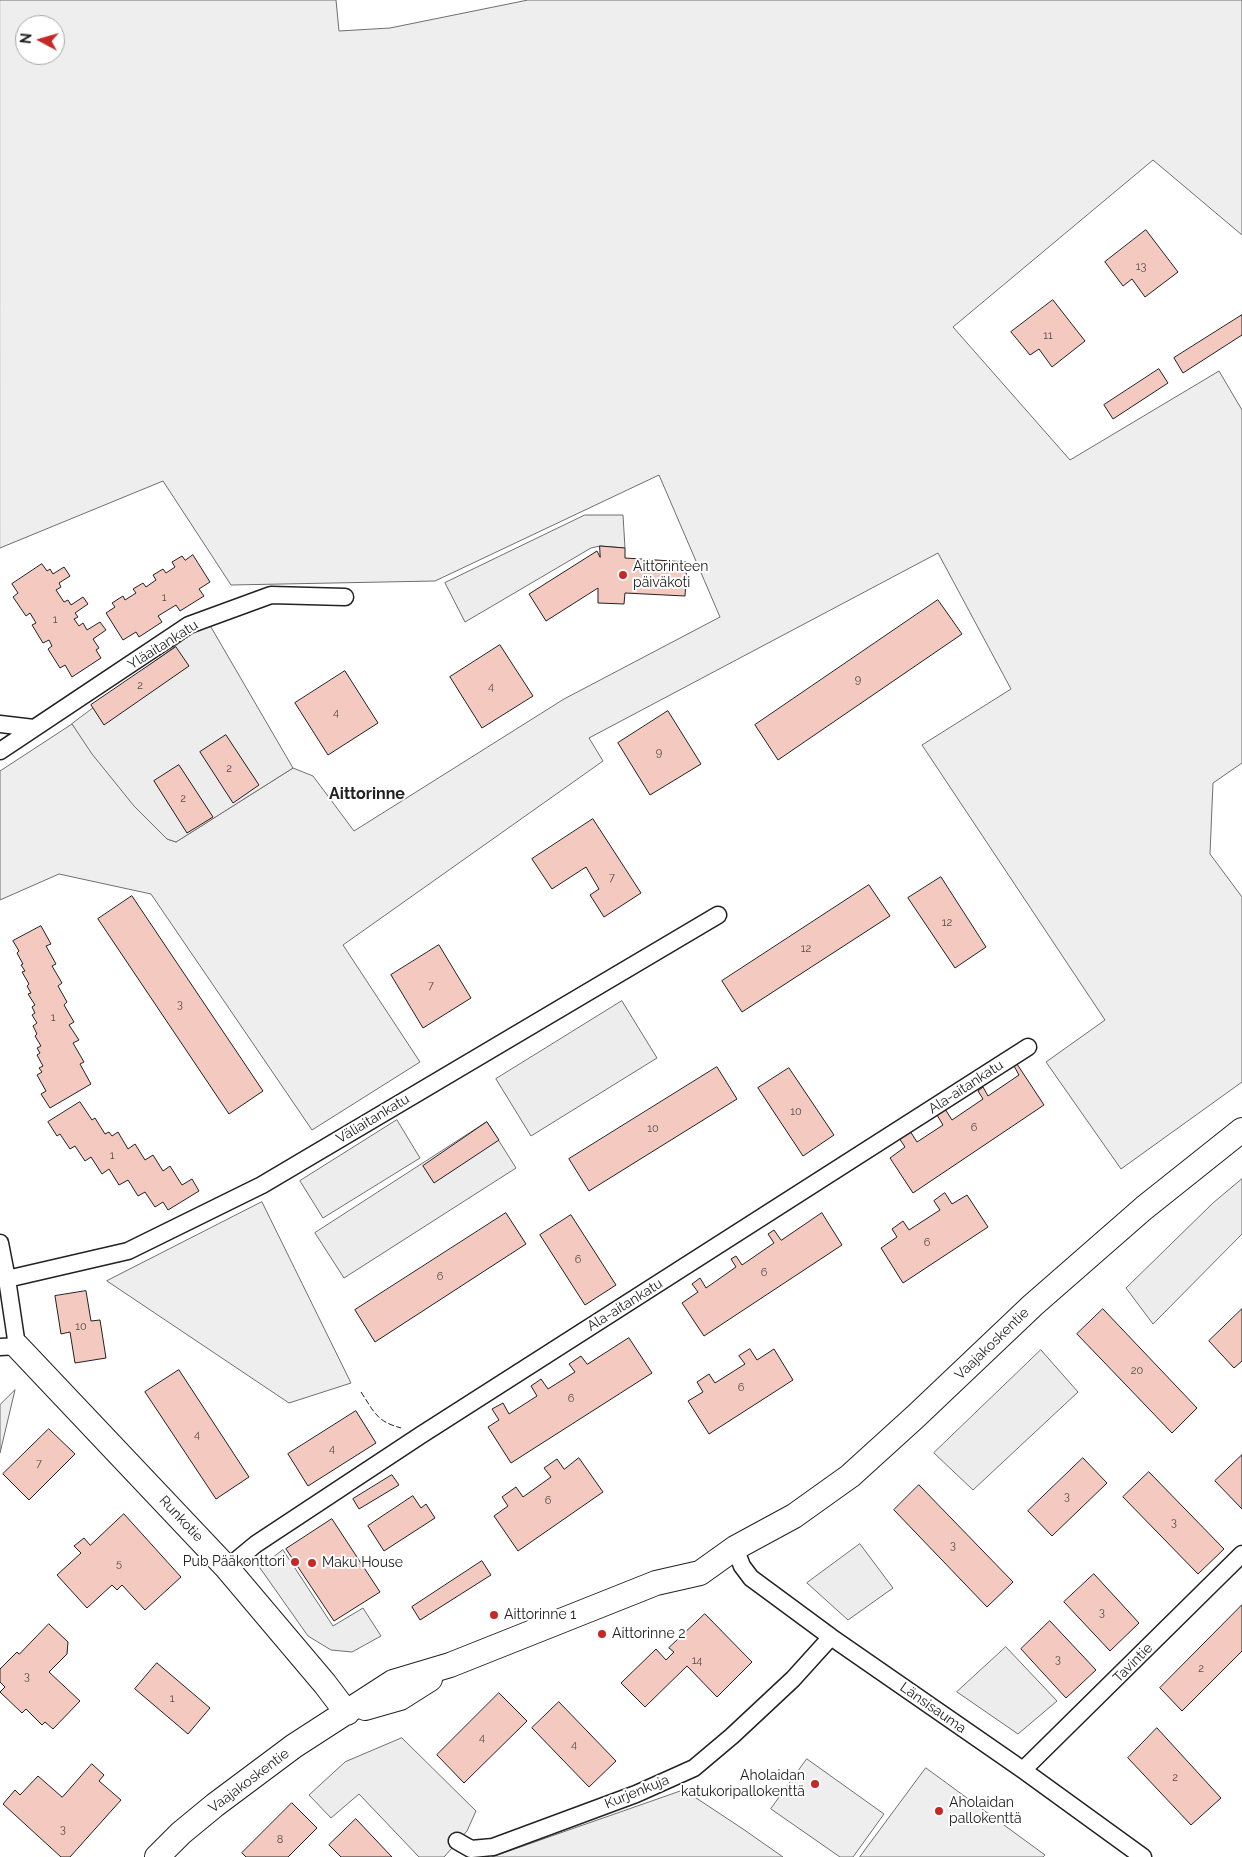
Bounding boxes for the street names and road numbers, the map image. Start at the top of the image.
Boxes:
street label: Yläaitankatu [125,617,201,673]
street label: Ala-aitankatu [925,1057,1007,1117]
street label: Väliaitankatu [333,1091,413,1147]
street label: Ala-aitankatu [584,1275,666,1335]
street label: Vaajakoskentie [952,1305,1032,1383]
street label: Runkotie [156,1493,206,1545]
street label: Tavintie [1110,1640,1156,1686]
street label: Länsisauma [897,1679,969,1737]
street label: Vaajakoskentie [206,1745,292,1817]
street label: Kurjenkuja [602,1771,672,1813]

